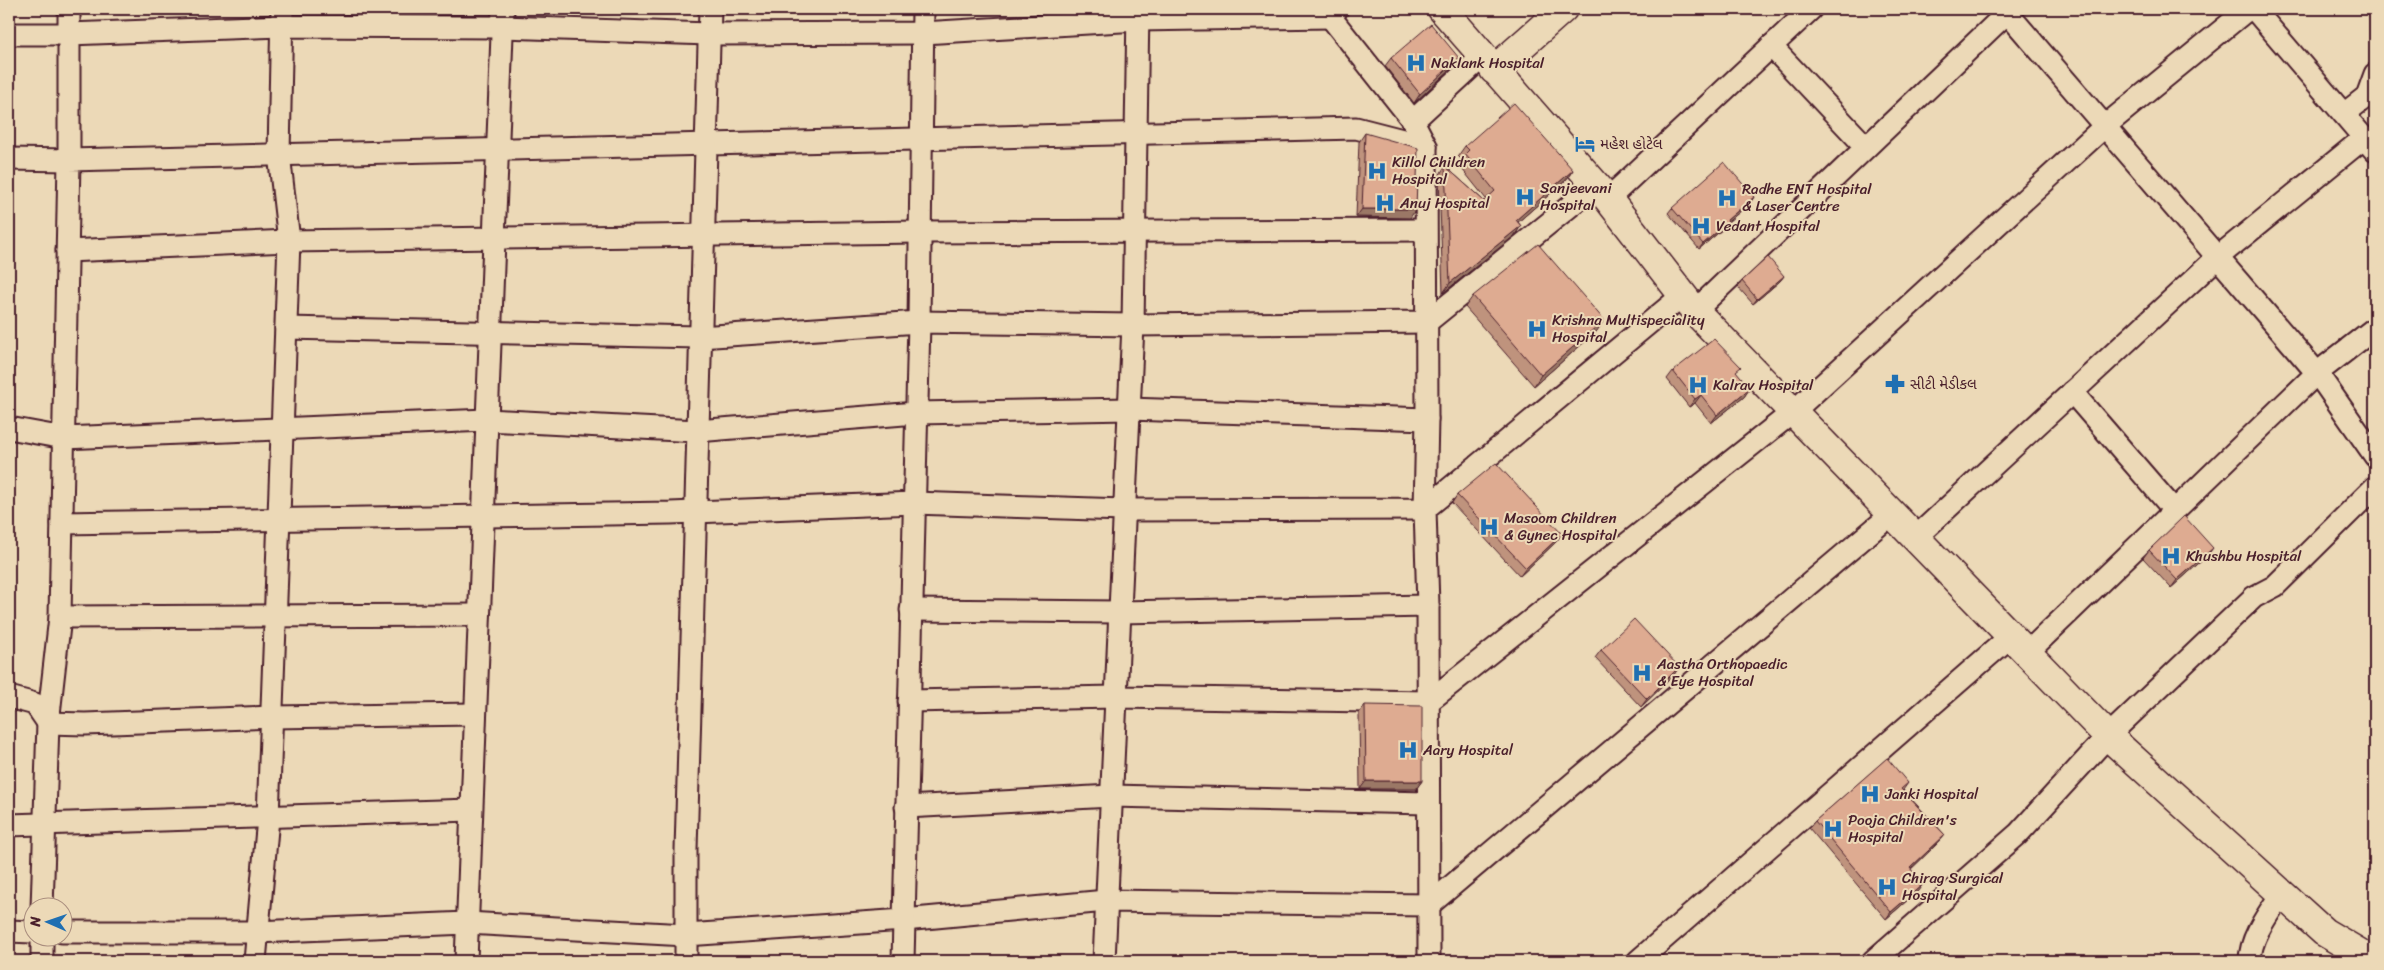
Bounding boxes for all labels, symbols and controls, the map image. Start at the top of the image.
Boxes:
place label: Naklank Hospital [1431,50,1545,76]
hospital icon: Naklank Hospital [1405,52,1427,74]
place label: મહેશ હોટેલ [1600,131,1663,157]
hotel icon: મહેશ હોટેલ [1574,133,1596,155]
place label: Killol Children Hospital [1392,149,1485,192]
hospital icon: Killol Children Hospital [1366,160,1388,182]
place label: Sanjeevani Hospital [1540,175,1612,218]
place label: Radhe ENT Hospital & Laser Centre [1742,176,1872,219]
hospital icon: Sanjeevani Hospital [1514,186,1536,208]
hospital icon: Radhe ENT Hospital & Laser Centre [1716,187,1738,209]
place label: Anuj Hospital [1399,190,1490,216]
hospital icon: Anuj Hospital [1374,192,1396,214]
place label: Vedant Hospital [1716,213,1820,239]
hospital icon: Vedant Hospital [1690,215,1712,237]
place label: Krishna Multispeciality Hospital [1552,307,1705,350]
hospital icon: Krishna Multispeciality Hospital [1526,318,1548,340]
place label: સીટી મેડીકલ [1910,371,1977,397]
place label: Kalrav Hospital [1713,372,1814,398]
pharmacy icon: સીટી મેડીકલ [1884,373,1906,395]
hospital icon: Kalrav Hospital [1687,374,1709,396]
place label: Masoom Children & Gynec Hospital [1504,505,1617,548]
hospital icon: Masoom Children & Gynec Hospital [1478,516,1500,538]
place label: Khushbu Hospital [2186,543,2302,569]
hospital icon: Khushbu Hospital [2160,545,2182,567]
place label: Aastha Orthopaedic & Eye Hospital [1656,651,1788,694]
hospital icon: Aastha Orthopaedic & Eye Hospital [1631,662,1653,684]
place label: Aary Hospital [1422,737,1514,763]
hospital icon: Aary Hospital [1397,739,1419,761]
place label: Janki Hospital [1884,781,1979,807]
hospital icon: Janki Hospital [1859,783,1881,805]
place label: Pooja Children's Hospital [1848,807,1957,850]
hospital icon: Pooja Children's Hospital [1822,818,1844,840]
place label: Chirag Surgical Hospital [1902,865,2004,908]
hospital icon: Chirag Surgical Hospital [1876,876,1898,898]
north arrow [22,898,72,948]
text: N [23,916,48,928]

